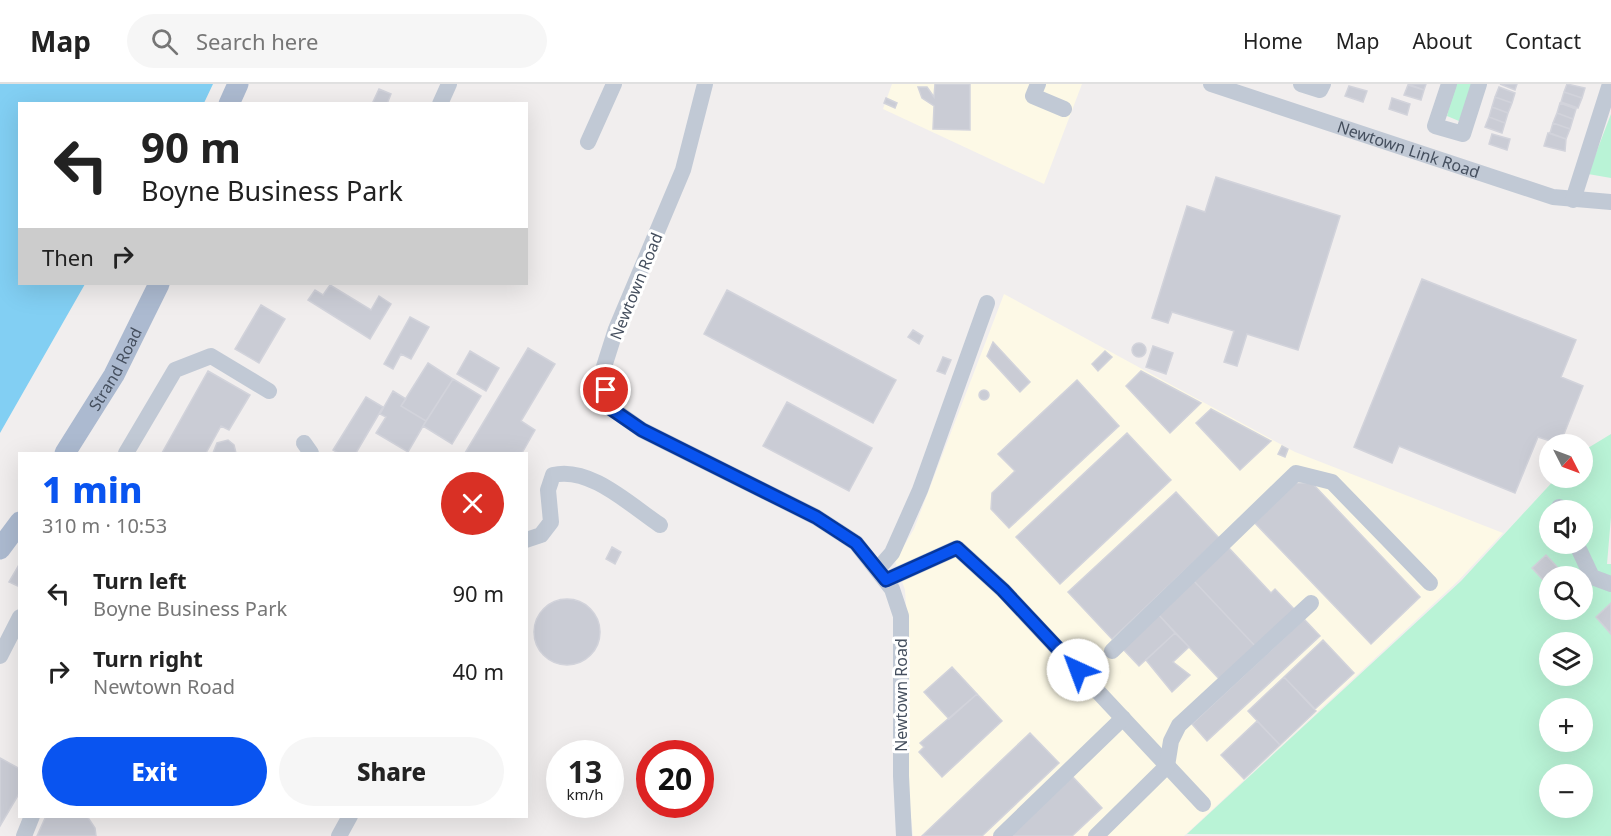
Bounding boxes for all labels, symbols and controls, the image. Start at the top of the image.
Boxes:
search box [127,14,547,68]
text: Map [30,22,91,60]
icon: search [148,25,181,58]
text: Search here [196,26,318,56]
text: Home [1243,27,1303,55]
text: Map [1336,27,1379,55]
text: About [1412,27,1472,55]
text: Contact [1505,27,1581,55]
street label: Newtown Link Road [1334,115,1483,183]
text: 90 m [141,118,241,175]
icon: left [42,126,120,204]
text: Boyne Business Park [141,172,403,209]
street label: Newtown Road [605,229,667,343]
icon: right [106,240,139,273]
text: Then [42,242,94,272]
street label: Strand Road [83,324,147,415]
pin [580,364,631,415]
icon: arrive [589,373,622,406]
north arrow [1539,434,1593,488]
map controls [1539,434,1593,818]
text: 1 min [42,465,143,514]
button: close [441,472,504,535]
button: sound [1539,500,1593,554]
text: 310 m · 10:53 [42,512,167,539]
text: Turn left [93,565,187,595]
button: search [1539,566,1593,620]
icon: left [42,577,75,610]
text: 90 m [453,578,504,608]
text: Boyne Business Park [93,595,287,622]
button: layers [1539,632,1593,686]
street label: Newtown Road [890,638,912,752]
position arrow [1046,638,1110,702]
text: Turn right [93,643,203,673]
icon: right [42,655,75,688]
text: 40 m [453,656,504,686]
text: Newtown Road [93,673,235,700]
button: + [1539,698,1593,752]
button: Exit [42,737,267,806]
button: Share [279,737,504,806]
speed limit sign: 20 [636,740,714,818]
text: 13 [568,751,602,792]
button: − [1539,764,1593,818]
text: km/h [567,784,603,804]

